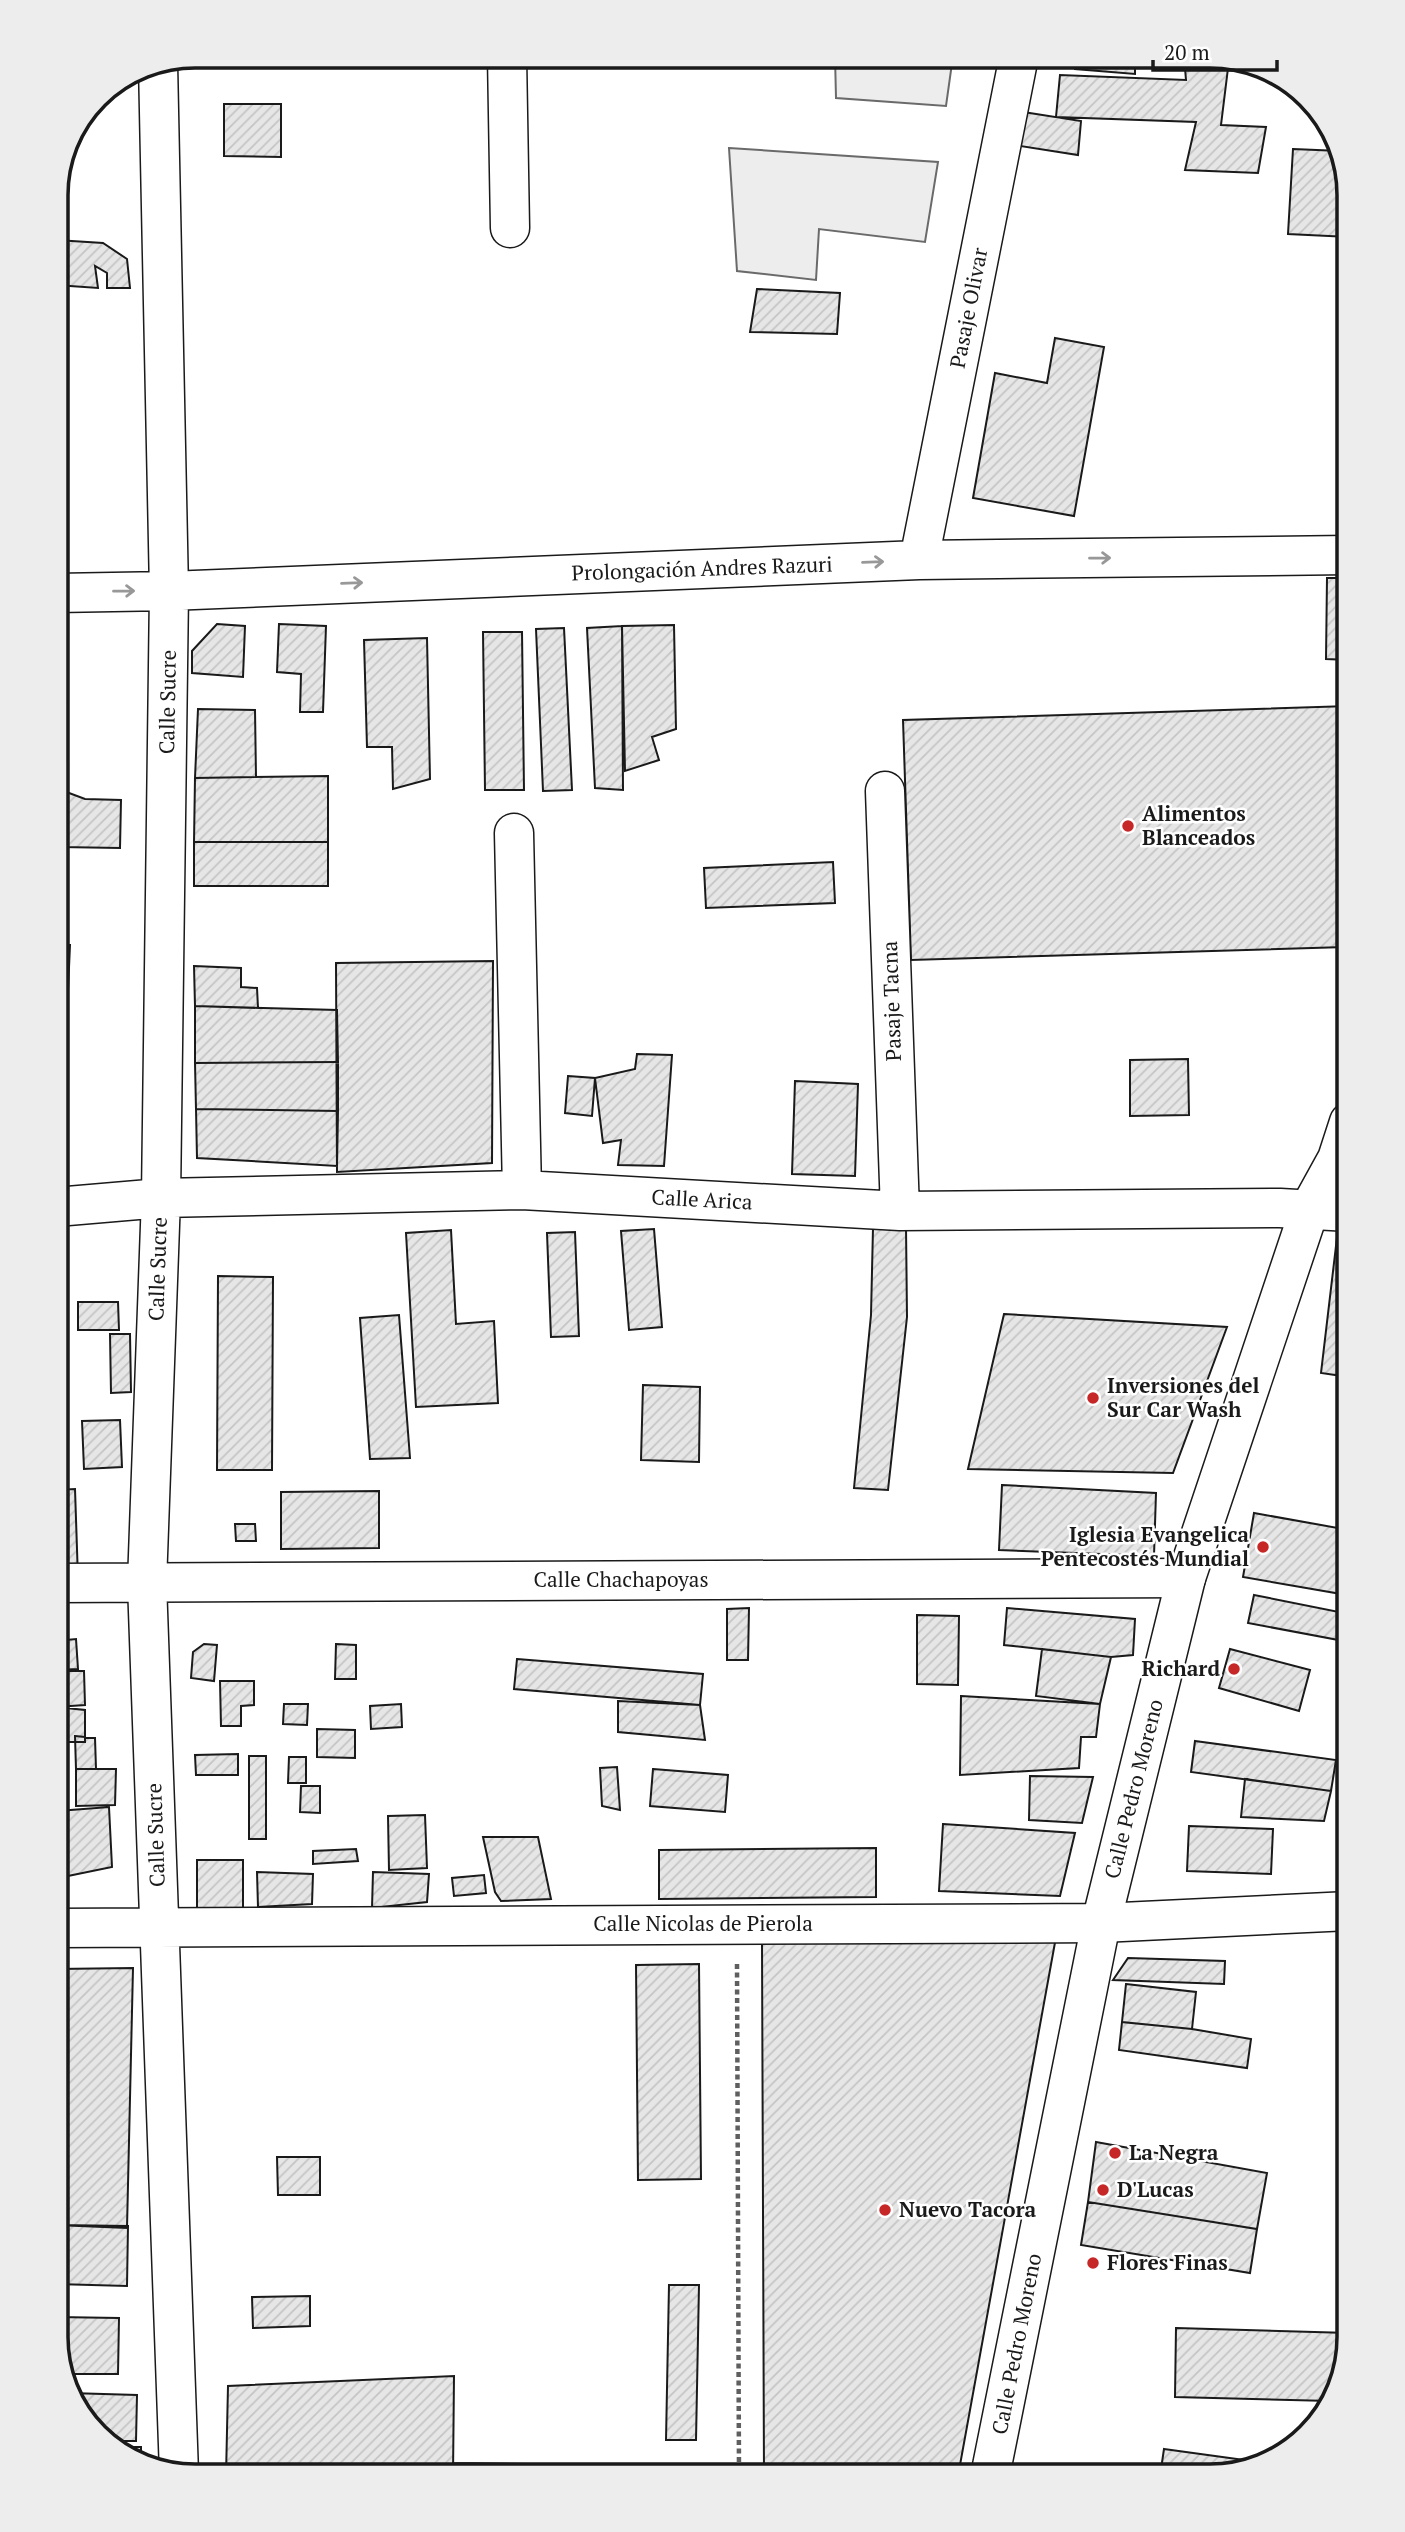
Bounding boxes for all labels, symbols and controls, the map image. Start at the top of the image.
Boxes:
scale bar [1153,28,1277,72]
text: 20 m [1164,38,1210,66]
street label: Pasaje Olivar [943,245,993,370]
street label: Prolongación Andres Razuri [571,549,833,587]
one-way arrow [1089,551,1112,565]
one-way arrow [861,556,884,569]
one-way arrow [340,577,363,590]
one-way arrow [113,585,136,598]
street label: Calle Sucre [152,650,182,754]
place label: Alimentos Blanceados [1142,799,1255,851]
marker: Alimentos Blanceados [1120,818,1136,834]
street label: Pasaje Tacna [875,940,907,1062]
street label: Calle Arica [651,1182,754,1216]
street label: Calle Sucre [141,1216,173,1322]
place label: Inversiones del Sur Car Wash [1107,1371,1259,1423]
marker: Inversiones del Sur Car Wash [1085,1390,1101,1406]
place label: Iglesia Evangelica Pentecostés Mundial [1041,1520,1249,1572]
marker: Iglesia Evangelica Pentecostés Mundial [1255,1539,1271,1555]
street label: Calle Chachapoyas [533,1565,709,1593]
place label: Richard [1141,1654,1220,1682]
marker: Richard [1226,1661,1242,1677]
street label: Calle Pedro Moreno [1097,1696,1169,1881]
street label: Calle Sucre [139,1782,171,1888]
street label: Calle Nicolas de Pierola [593,1909,813,1937]
place label: La Negra [1129,2138,1219,2166]
marker: La Negra [1107,2145,1123,2161]
place label: D'Lucas [1117,2175,1194,2203]
marker: D'Lucas [1095,2182,1111,2198]
place label: Nuevo Tacora [899,2195,1036,2223]
marker: Nuevo Tacora [877,2202,893,2218]
place label: Flores Finas [1107,2248,1228,2276]
street label: Calle Pedro Moreno [985,2251,1047,2437]
marker: Flores Finas [1085,2255,1101,2271]

